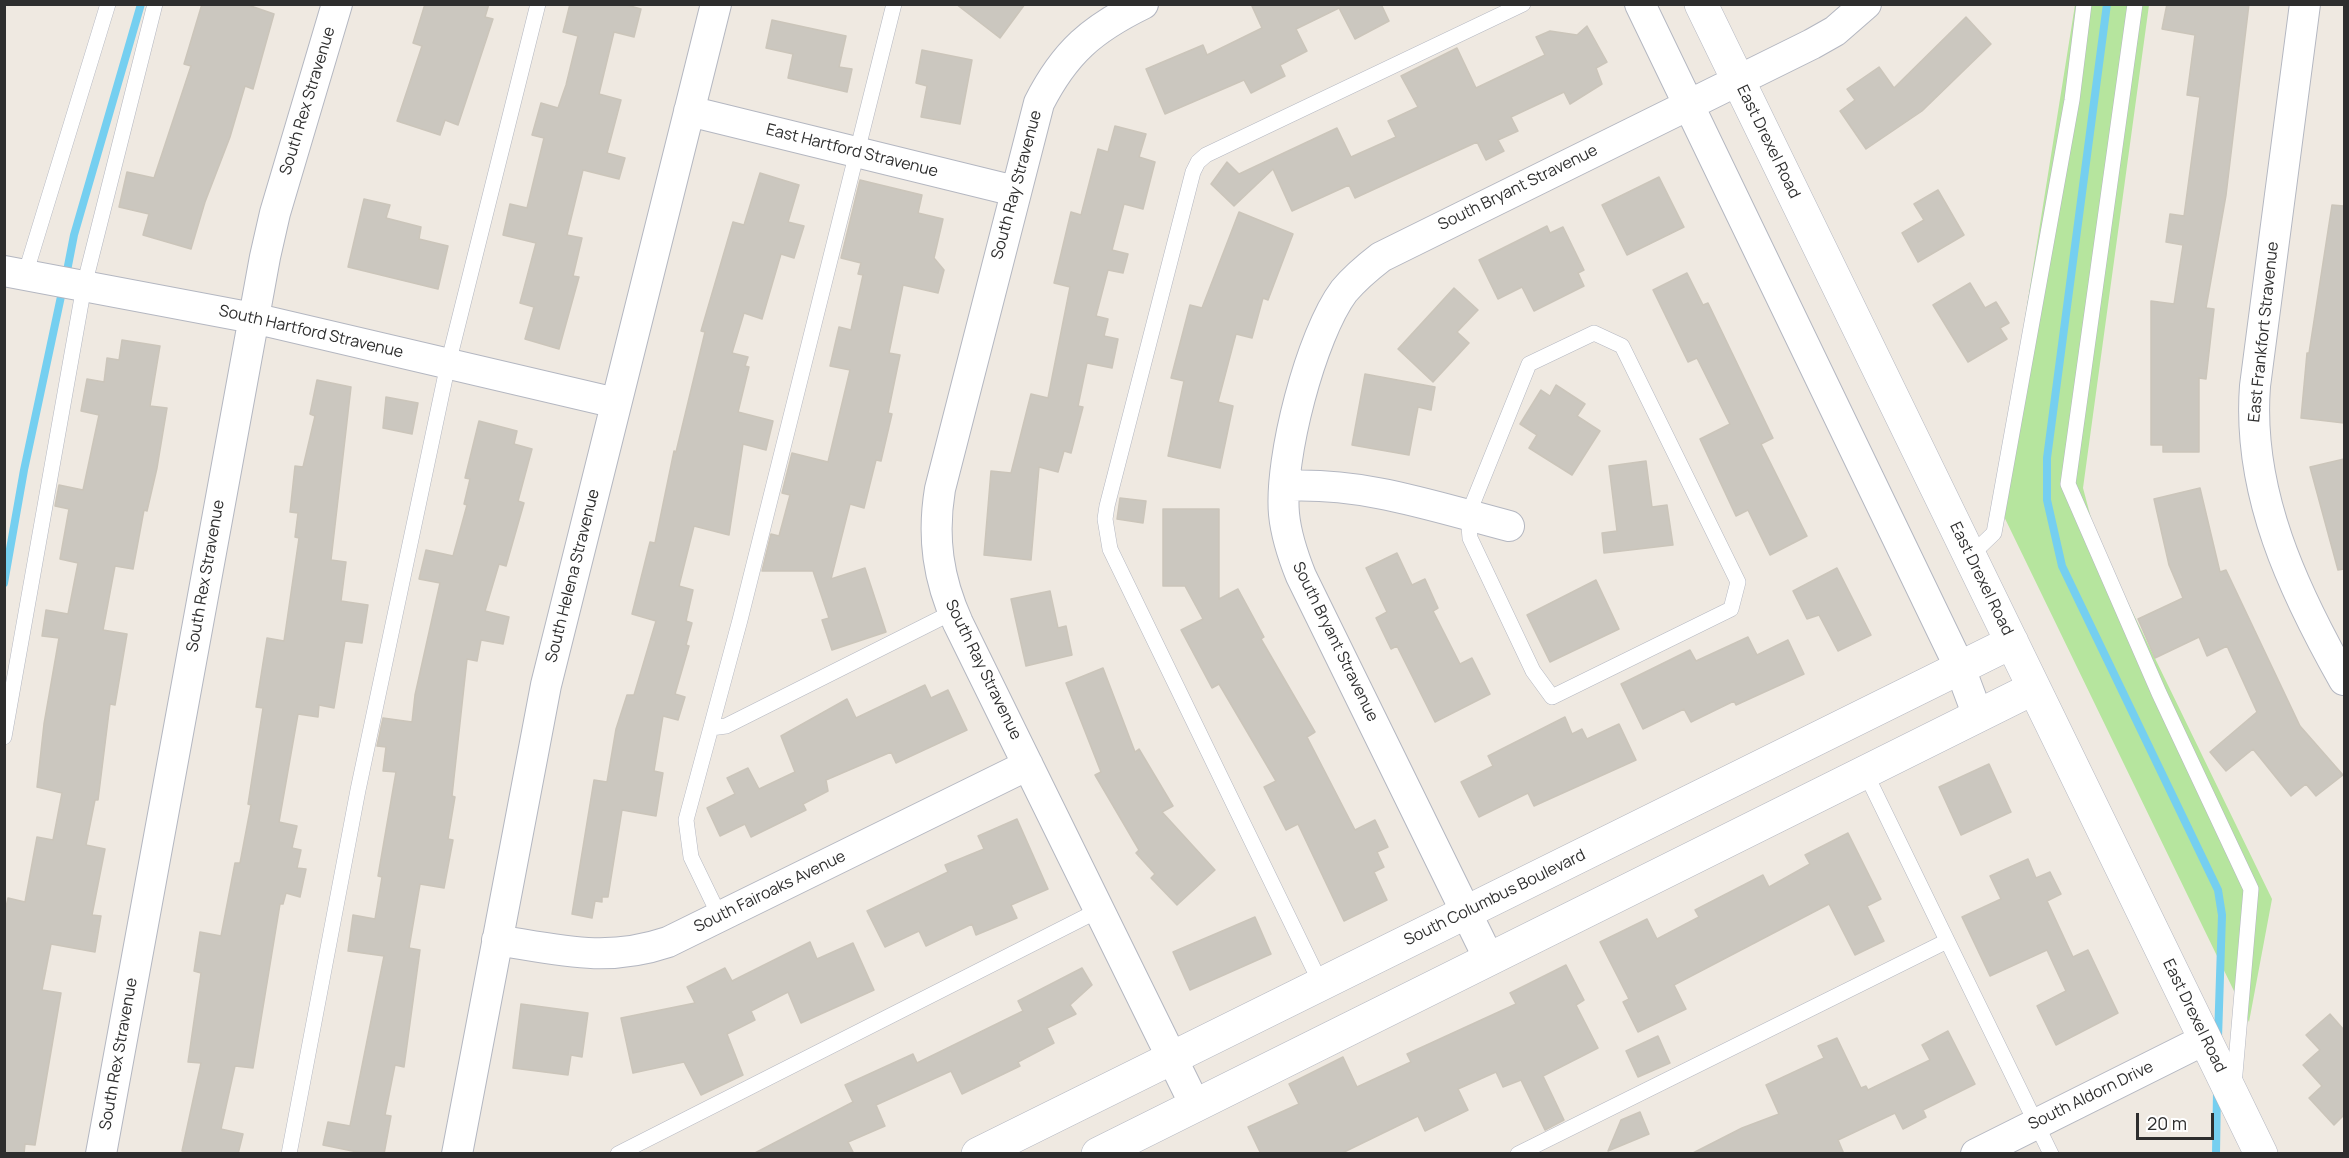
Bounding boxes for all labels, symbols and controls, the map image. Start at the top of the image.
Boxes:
street label: South Rex Stravenue [276,24,340,178]
street label: East Drexel Road [1732,82,1804,202]
street label: South Ray Stravenue [988,108,1046,262]
street label: East Hartford Stravenue [764,120,940,182]
street label: South Bryant Stravenue [1435,141,1601,235]
street label: East Frankfort Stravenue [2245,241,2283,423]
street label: South Hartford Stravenue [217,301,405,363]
street label: South Helena Stravenue [542,487,604,665]
street label: South Rex Stravenue [183,498,229,654]
street label: East Drexel Road [1945,519,2017,639]
street label: South Bryant Stravenue [1288,559,1382,725]
street label: South Ray Stravenue [941,597,1025,743]
street label: South Columbus Boulevard [1401,846,1589,950]
street label: South Fairoaks Avenue [691,847,849,937]
street label: East Drexel Road [2158,956,2230,1076]
street label: South Rex Stravenue [96,976,142,1132]
street label: South Aldorn Drive [2025,1057,2157,1135]
scale bar [2139,1101,2217,1139]
text: 20 m [2147,1111,2187,1135]

